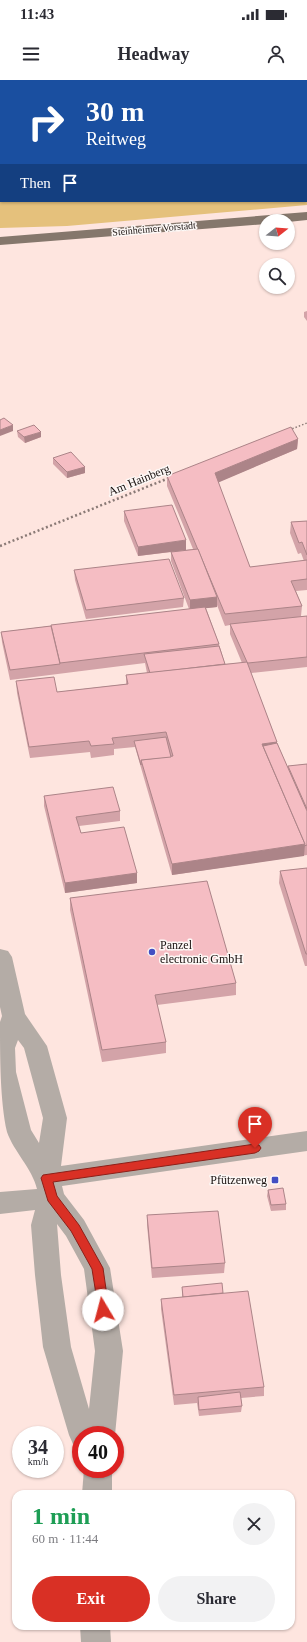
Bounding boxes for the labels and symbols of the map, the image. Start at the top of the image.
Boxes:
north arrow [259,214,295,250]
street label: Steinheimer Vorstadt [112,219,196,238]
street label: Am Hainberg [106,461,172,499]
place label: Panzel electronic GmbH [160,938,243,966]
marker: Panzel electronic GmbH [147,947,157,957]
pin [238,1107,272,1148]
place label: Pfützenweg [210,1173,267,1187]
marker: Pfützenweg [270,1175,280,1185]
position arrow [82,1289,124,1331]
speed limit sign: 40 [72,1426,124,1478]

